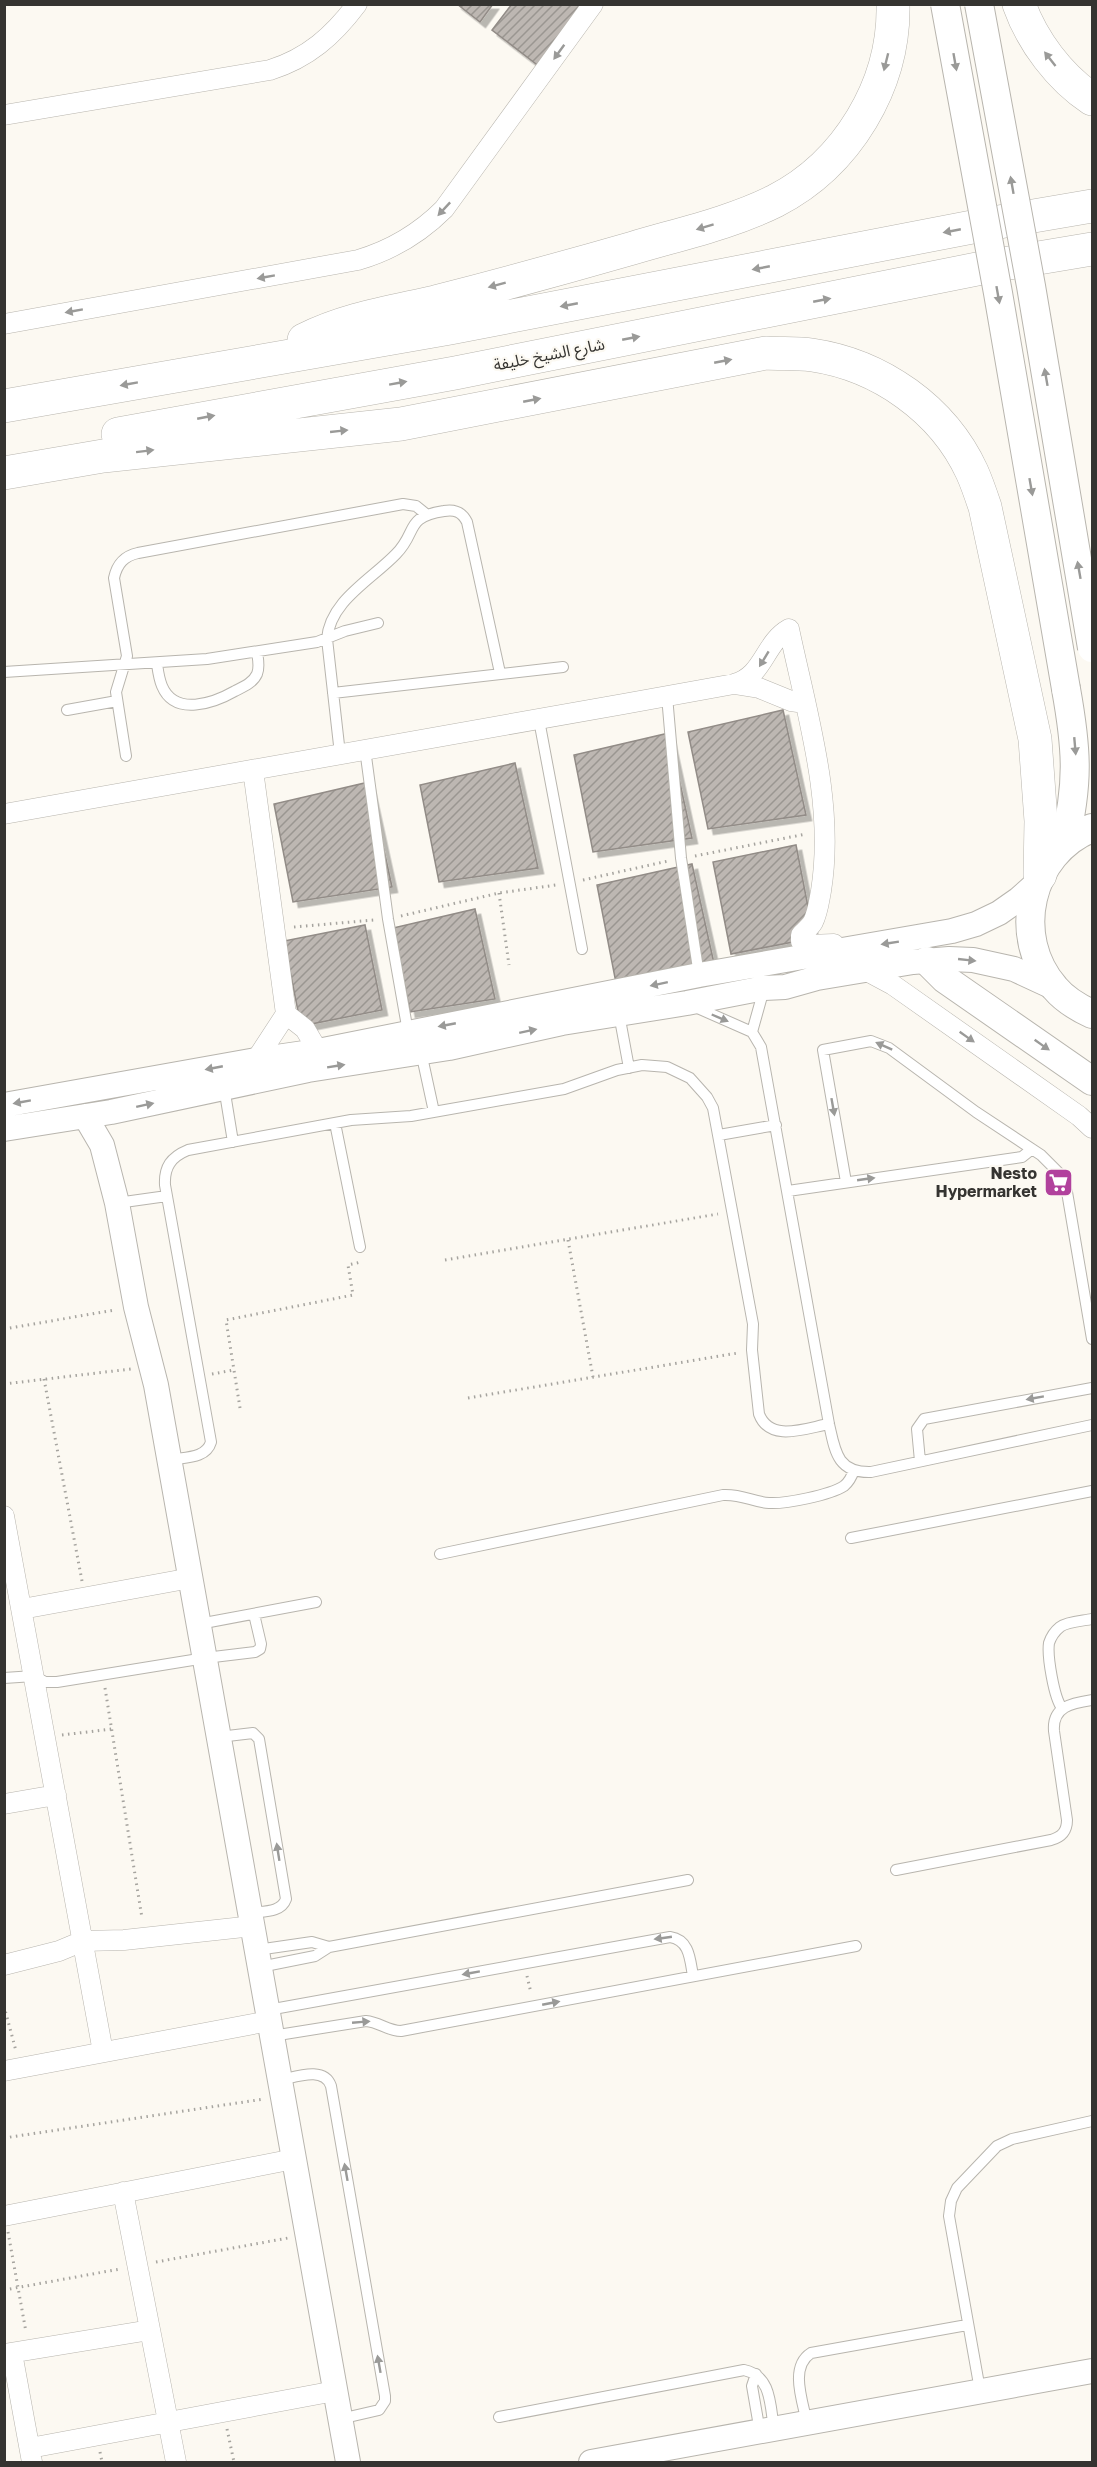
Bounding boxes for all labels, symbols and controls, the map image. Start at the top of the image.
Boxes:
one-way arrow [553,43,565,59]
one-way arrow [1044,51,1057,67]
one-way arrow [880,53,890,71]
one-way arrow [951,53,960,72]
one-way arrow [1007,176,1016,195]
one-way arrow [438,201,451,216]
one-way arrow [696,223,714,232]
one-way arrow [942,227,961,236]
one-way arrow [751,264,770,273]
one-way arrow [256,273,275,282]
one-way arrow [488,281,506,291]
one-way arrow [994,286,1003,305]
one-way arrow [813,295,832,304]
one-way arrow [560,301,579,310]
one-way arrow [64,307,83,316]
street label: شارع الشيخ خليفة [492,333,607,378]
one-way arrow [622,333,641,342]
one-way arrow [713,356,732,366]
one-way arrow [1041,368,1050,387]
one-way arrow [389,378,408,387]
one-way arrow [120,380,139,389]
one-way arrow [522,395,541,404]
one-way arrow [197,412,216,421]
one-way arrow [330,426,349,436]
one-way arrow [136,446,155,456]
one-way arrow [1027,478,1036,497]
one-way arrow [1074,560,1083,579]
one-way arrow [758,651,769,667]
one-way arrow [1070,737,1080,756]
one-way arrow [880,938,899,947]
one-way arrow [958,955,977,965]
one-way arrow [649,980,668,989]
one-way arrow [711,1013,728,1022]
one-way arrow [437,1021,456,1030]
one-way arrow [518,1025,537,1035]
one-way arrow [958,1031,974,1043]
one-way arrow [1034,1039,1050,1051]
one-way arrow [874,1041,892,1051]
one-way arrow [326,1061,345,1070]
one-way arrow [204,1064,223,1073]
one-way arrow [12,1098,31,1107]
one-way arrow [828,1098,837,1117]
one-way arrow [136,1099,154,1109]
place label: Nesto Hypermarket [935,1163,1037,1201]
supermarket icon: Nesto Hypermarket [1042,1166,1074,1198]
one-way arrow [857,1174,876,1183]
one-way arrow [1025,1394,1044,1403]
one-way arrow [273,1842,282,1861]
one-way arrow [653,1934,672,1943]
one-way arrow [461,1969,480,1978]
one-way arrow [542,1998,561,2007]
one-way arrow [352,2017,371,2027]
one-way arrow [341,2162,350,2181]
one-way arrow [374,2354,383,2373]

